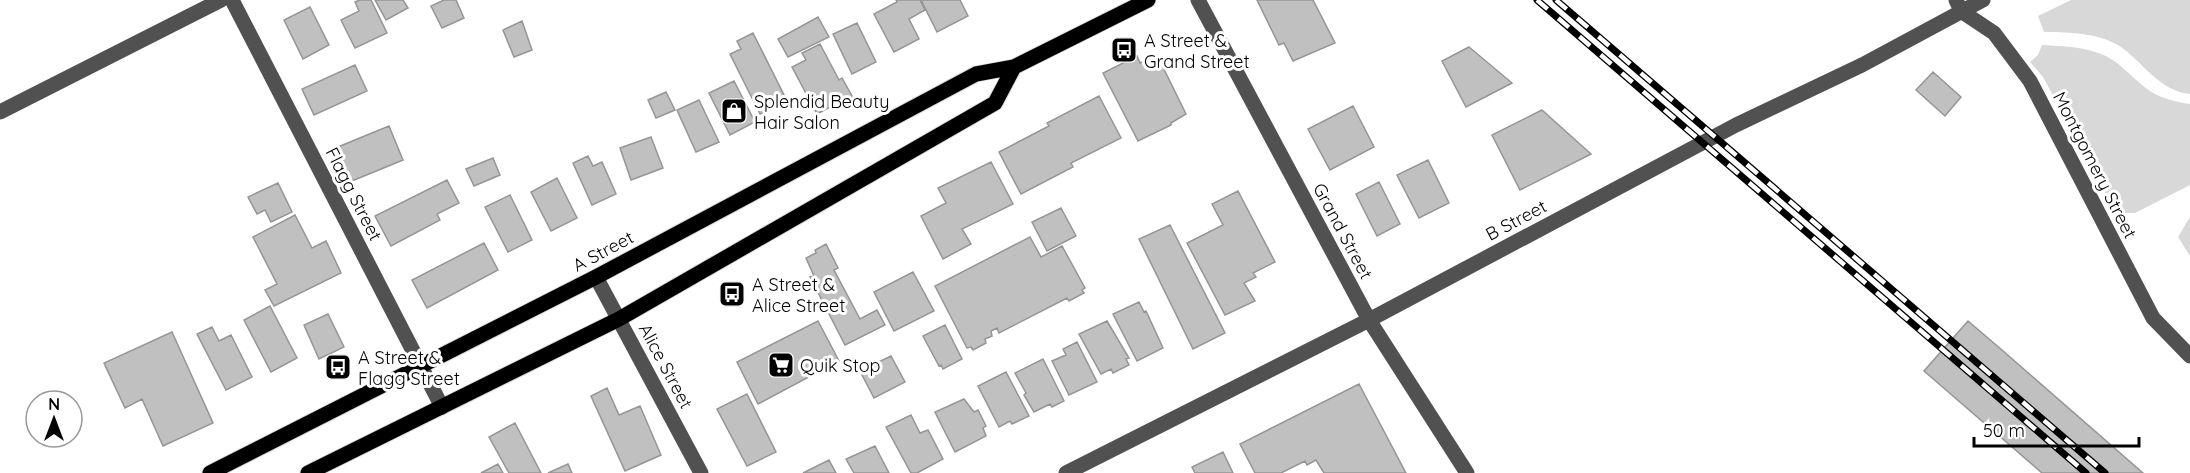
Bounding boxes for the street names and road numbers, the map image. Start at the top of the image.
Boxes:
street label: Montgomery Street [2048,88,2142,242]
street label: Flagg Street [321,143,387,245]
street label: Grand Street [1308,179,1378,283]
street label: B Street [1482,194,1550,246]
street label: A Street [569,225,637,277]
street label: Alice Street [634,319,698,413]

